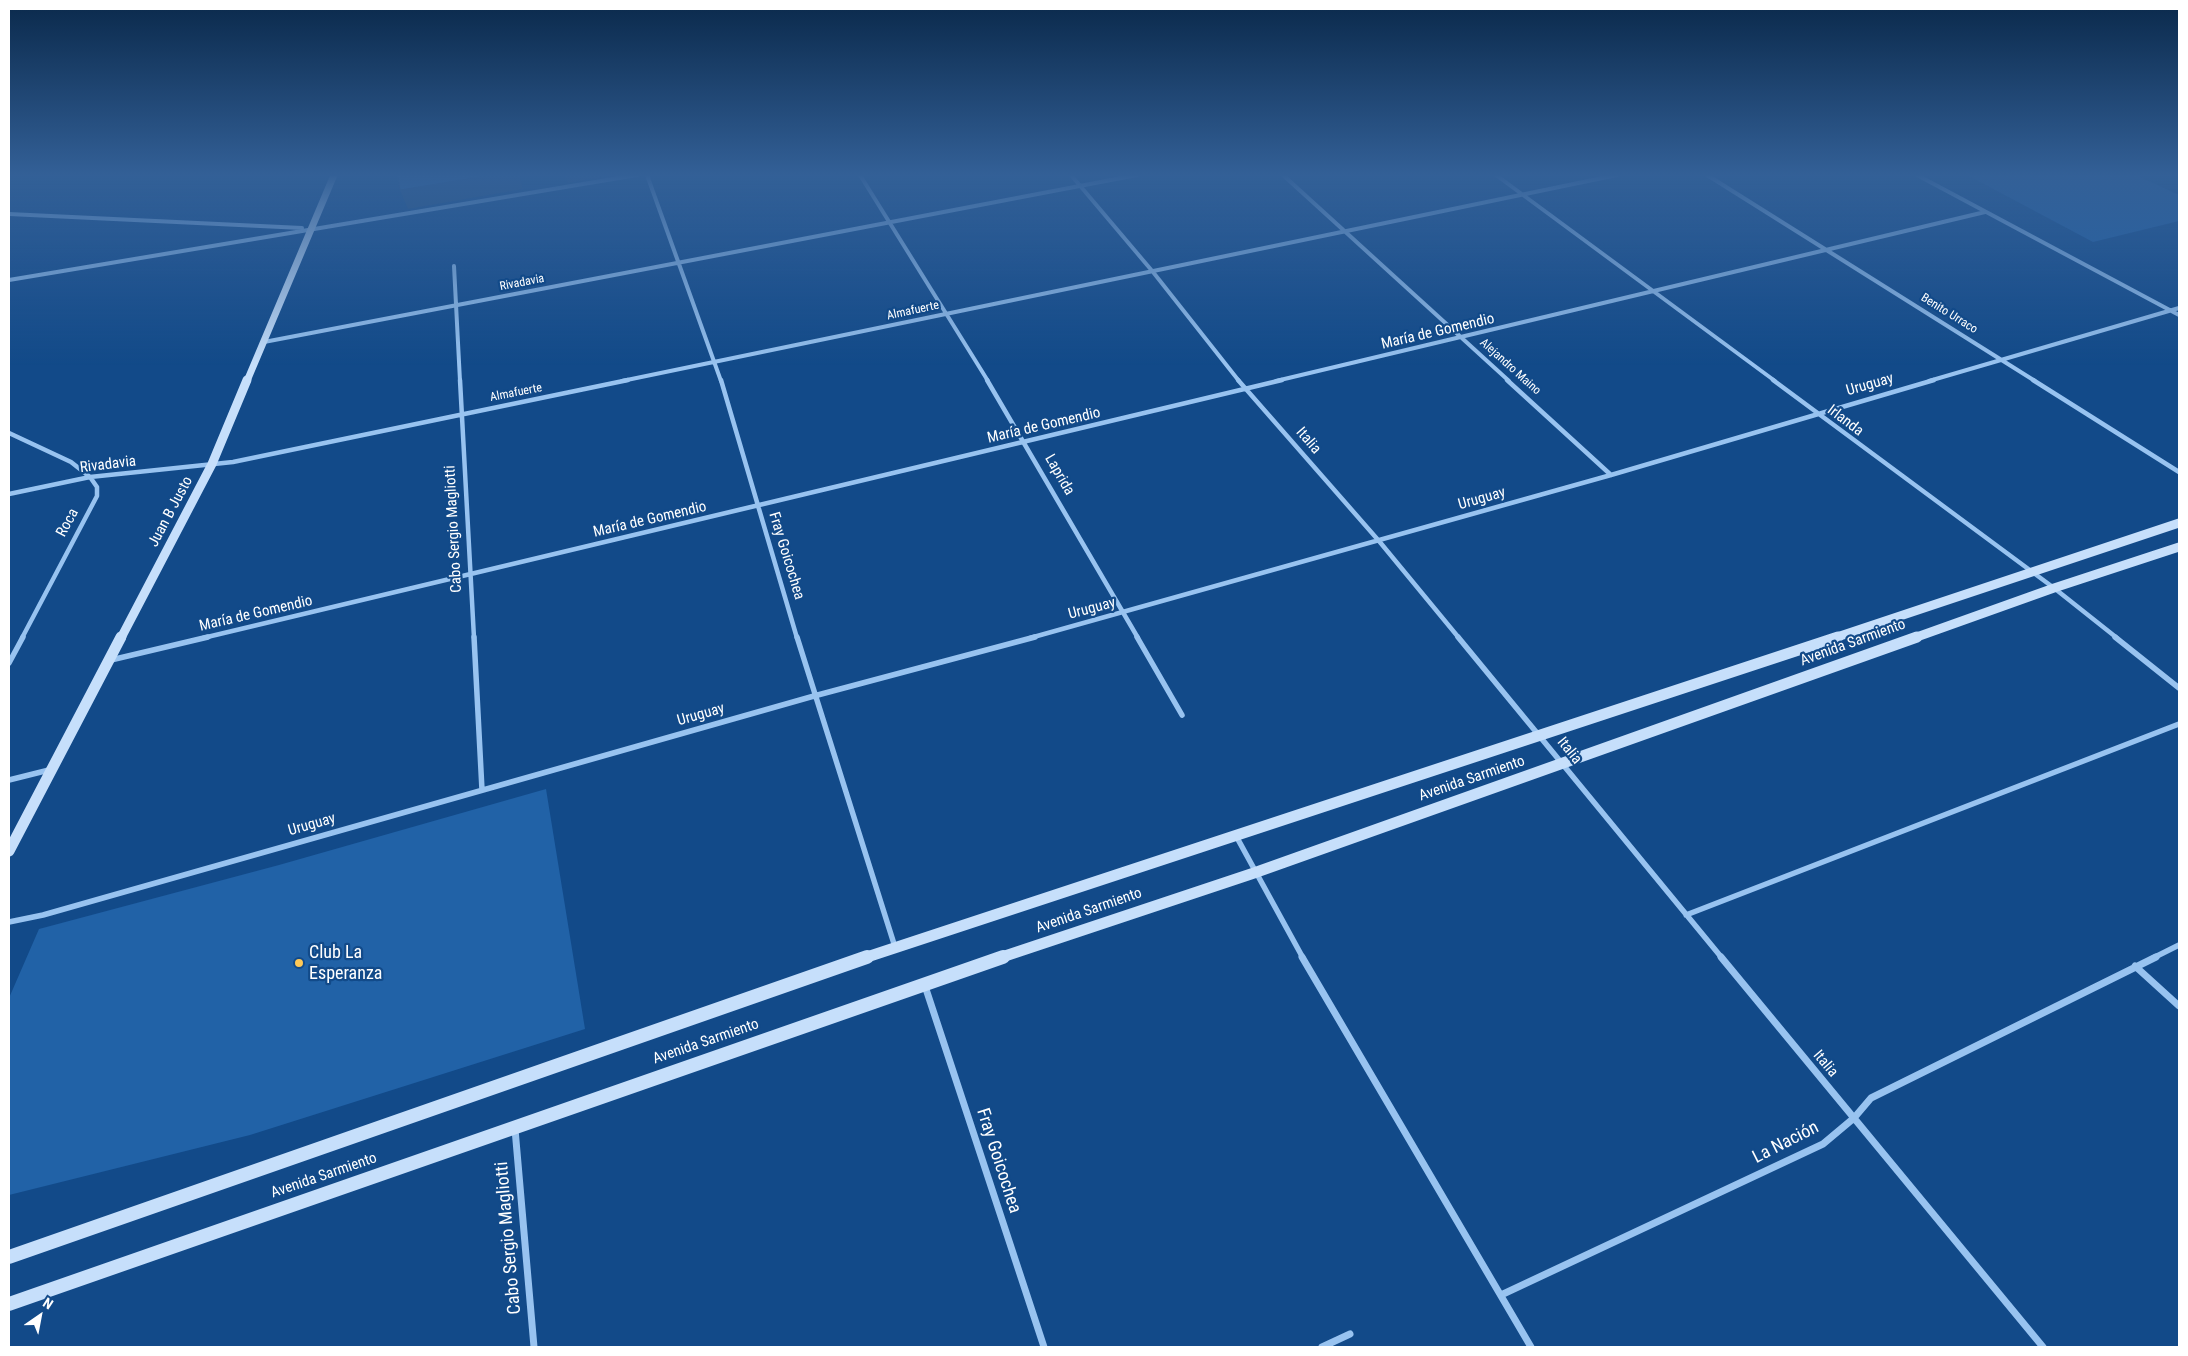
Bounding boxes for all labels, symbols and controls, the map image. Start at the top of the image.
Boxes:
street label: Rivadavia [498,272,546,294]
street label: Benito Urraco [1918,291,1980,337]
street label: Almafuerte [886,298,940,324]
street label: María de Gomendio [1380,310,1496,354]
street label: Alejandro Maino [1476,336,1544,398]
street label: Uruguay [1844,370,1896,400]
street label: Almafuerte [489,381,543,405]
street label: Irlanda [1823,402,1867,440]
street label: María de Gomendio [986,404,1102,448]
street label: Italia [1292,424,1324,458]
street label: Laprida [1040,451,1078,499]
street label: Rivadavia [79,453,137,477]
street label: Cabo Sergio Magliotti [442,465,466,593]
street label: Juan B Justo [145,474,197,550]
street label: Uruguay [1456,484,1508,514]
street label: María de Gomendio [592,498,708,542]
street label: Roca [53,506,83,540]
street label: Fray Goicochea [764,510,808,602]
street label: María de Gomendio [198,592,314,636]
street label: Uruguay [1066,594,1118,624]
street label: Avenida Sarmiento [1798,616,1908,670]
street label: Uruguay [675,700,727,730]
street label: Italia [1553,734,1585,768]
street label: Avenida Sarmiento [1417,752,1527,806]
street label: Uruguay [286,810,338,840]
street label: Avenida Sarmiento [1034,884,1144,938]
place label: Club La Esperanza [309,942,382,984]
marker: Club La Esperanza [293,957,305,969]
street label: Avenida Sarmiento [651,1015,761,1069]
street label: Italia [1809,1047,1841,1081]
street label: Fray Goicochea [971,1106,1025,1216]
street label: La Nación [1749,1117,1823,1169]
street label: Avenida Sarmiento [269,1149,379,1203]
street label: Cabo Sergio Magliotti [492,1161,526,1315]
north arrow [15,1291,65,1341]
text: N [40,1294,56,1312]

